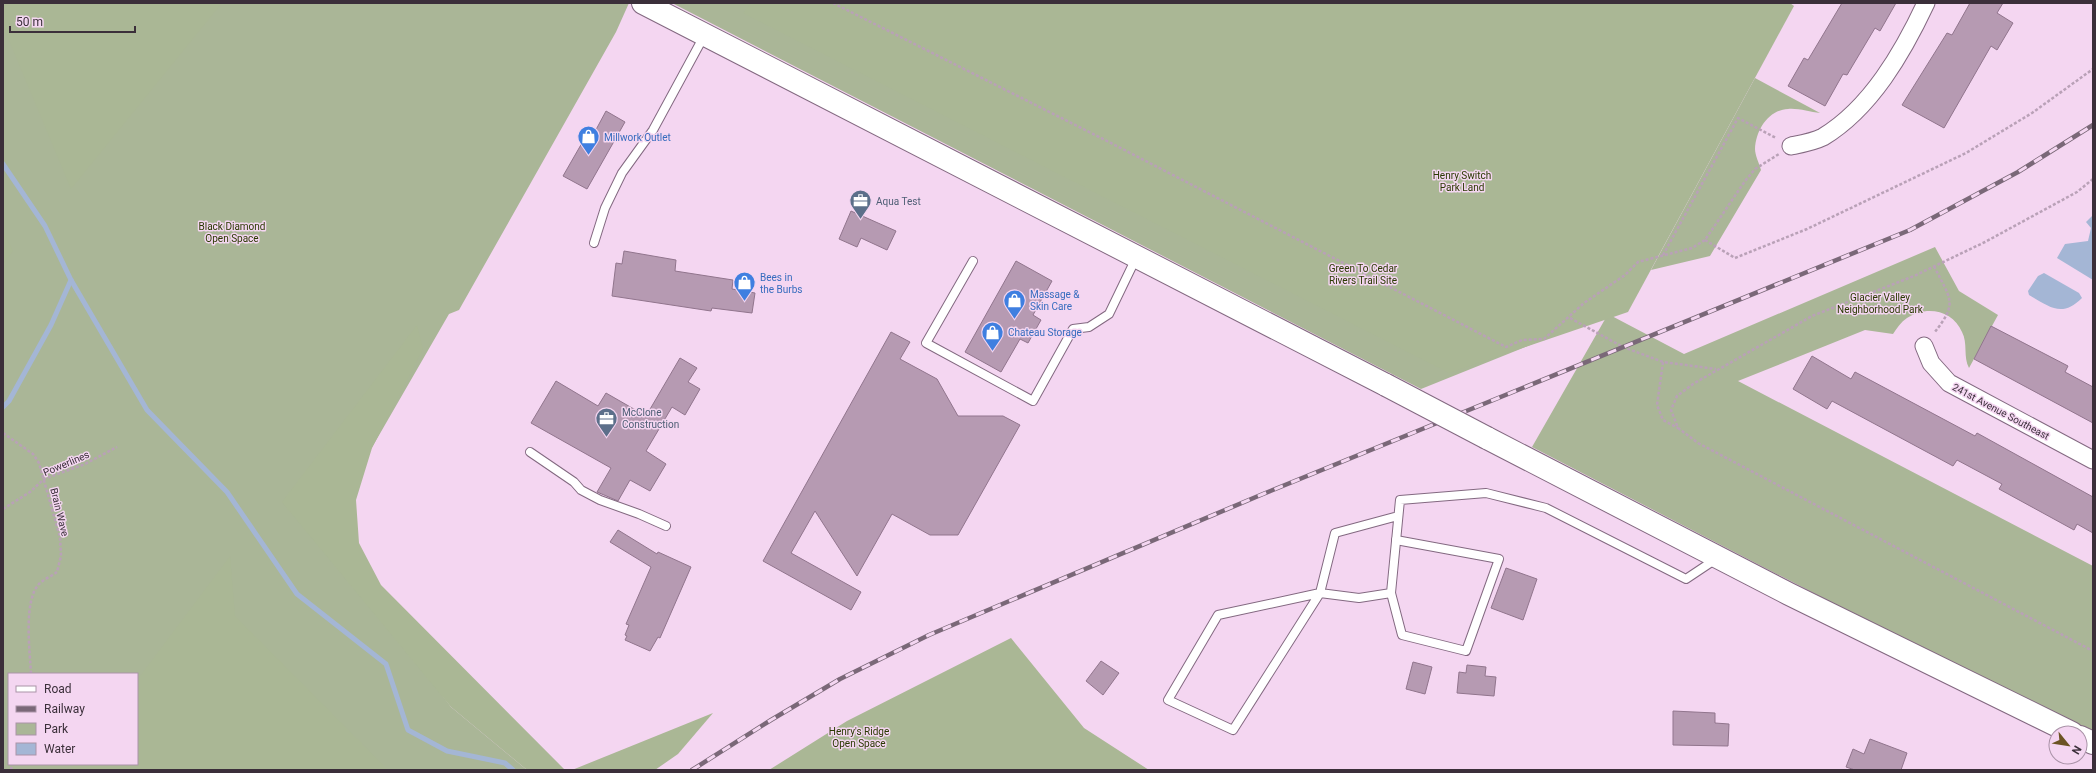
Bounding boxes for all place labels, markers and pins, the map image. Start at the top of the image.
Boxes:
shop icon: Millwork Outlet [576,124,602,157]
place label: Millwork Outlet [604,132,671,143]
office icon: Aqua Test [847,188,873,221]
place label: Aqua Test [876,196,921,207]
shop icon: Bees in the Burbs [732,270,758,303]
place label: Bees in the Burbs [760,272,802,295]
shop icon: Massage & Skin Care [1002,287,1028,320]
place label: Massage & Skin Care [1030,289,1080,312]
shop icon: Chateau Storage [979,319,1005,352]
place label: Chateau Storage [1008,327,1082,338]
office icon: McClone Construction [593,405,619,438]
place label: McClone Construction [622,407,679,430]

